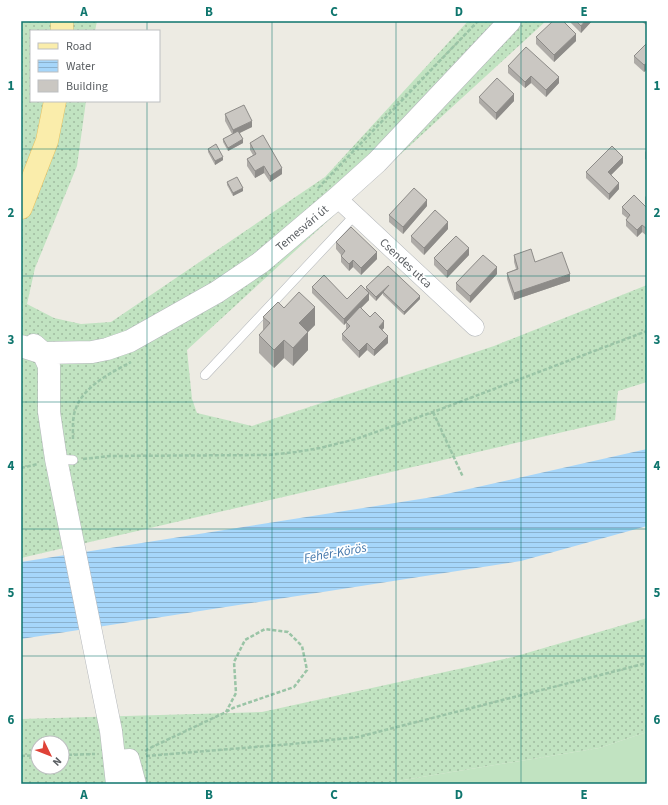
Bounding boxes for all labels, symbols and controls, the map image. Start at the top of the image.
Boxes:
text: A [79,3,88,21]
text: B [205,3,213,21]
text: C [330,3,338,21]
text: D [455,3,463,21]
text: E [580,3,588,21]
legend [30,30,160,102]
text: Road [66,38,92,55]
text: Water [66,58,96,75]
text: 1 [8,77,15,95]
text: 1 [654,77,661,95]
text: Building [66,78,108,95]
street label: Temesvári út [272,201,332,255]
text: 2 [8,204,15,222]
text: 2 [654,204,661,222]
street label: Csendes utca [376,235,436,292]
text: 3 [8,331,15,349]
text: 3 [654,331,661,349]
text: 4 [8,457,15,475]
text: 4 [654,457,661,475]
water label: Fehér-Körös [302,539,368,567]
text: 5 [8,584,15,602]
text: 5 [654,584,661,602]
text: 6 [8,711,15,729]
text: 6 [654,711,661,729]
north arrow [30,735,70,775]
text: N [49,754,65,769]
text: A [79,786,88,804]
text: B [205,786,213,804]
text: C [330,786,338,804]
text: D [455,786,463,804]
text: E [580,786,588,804]

